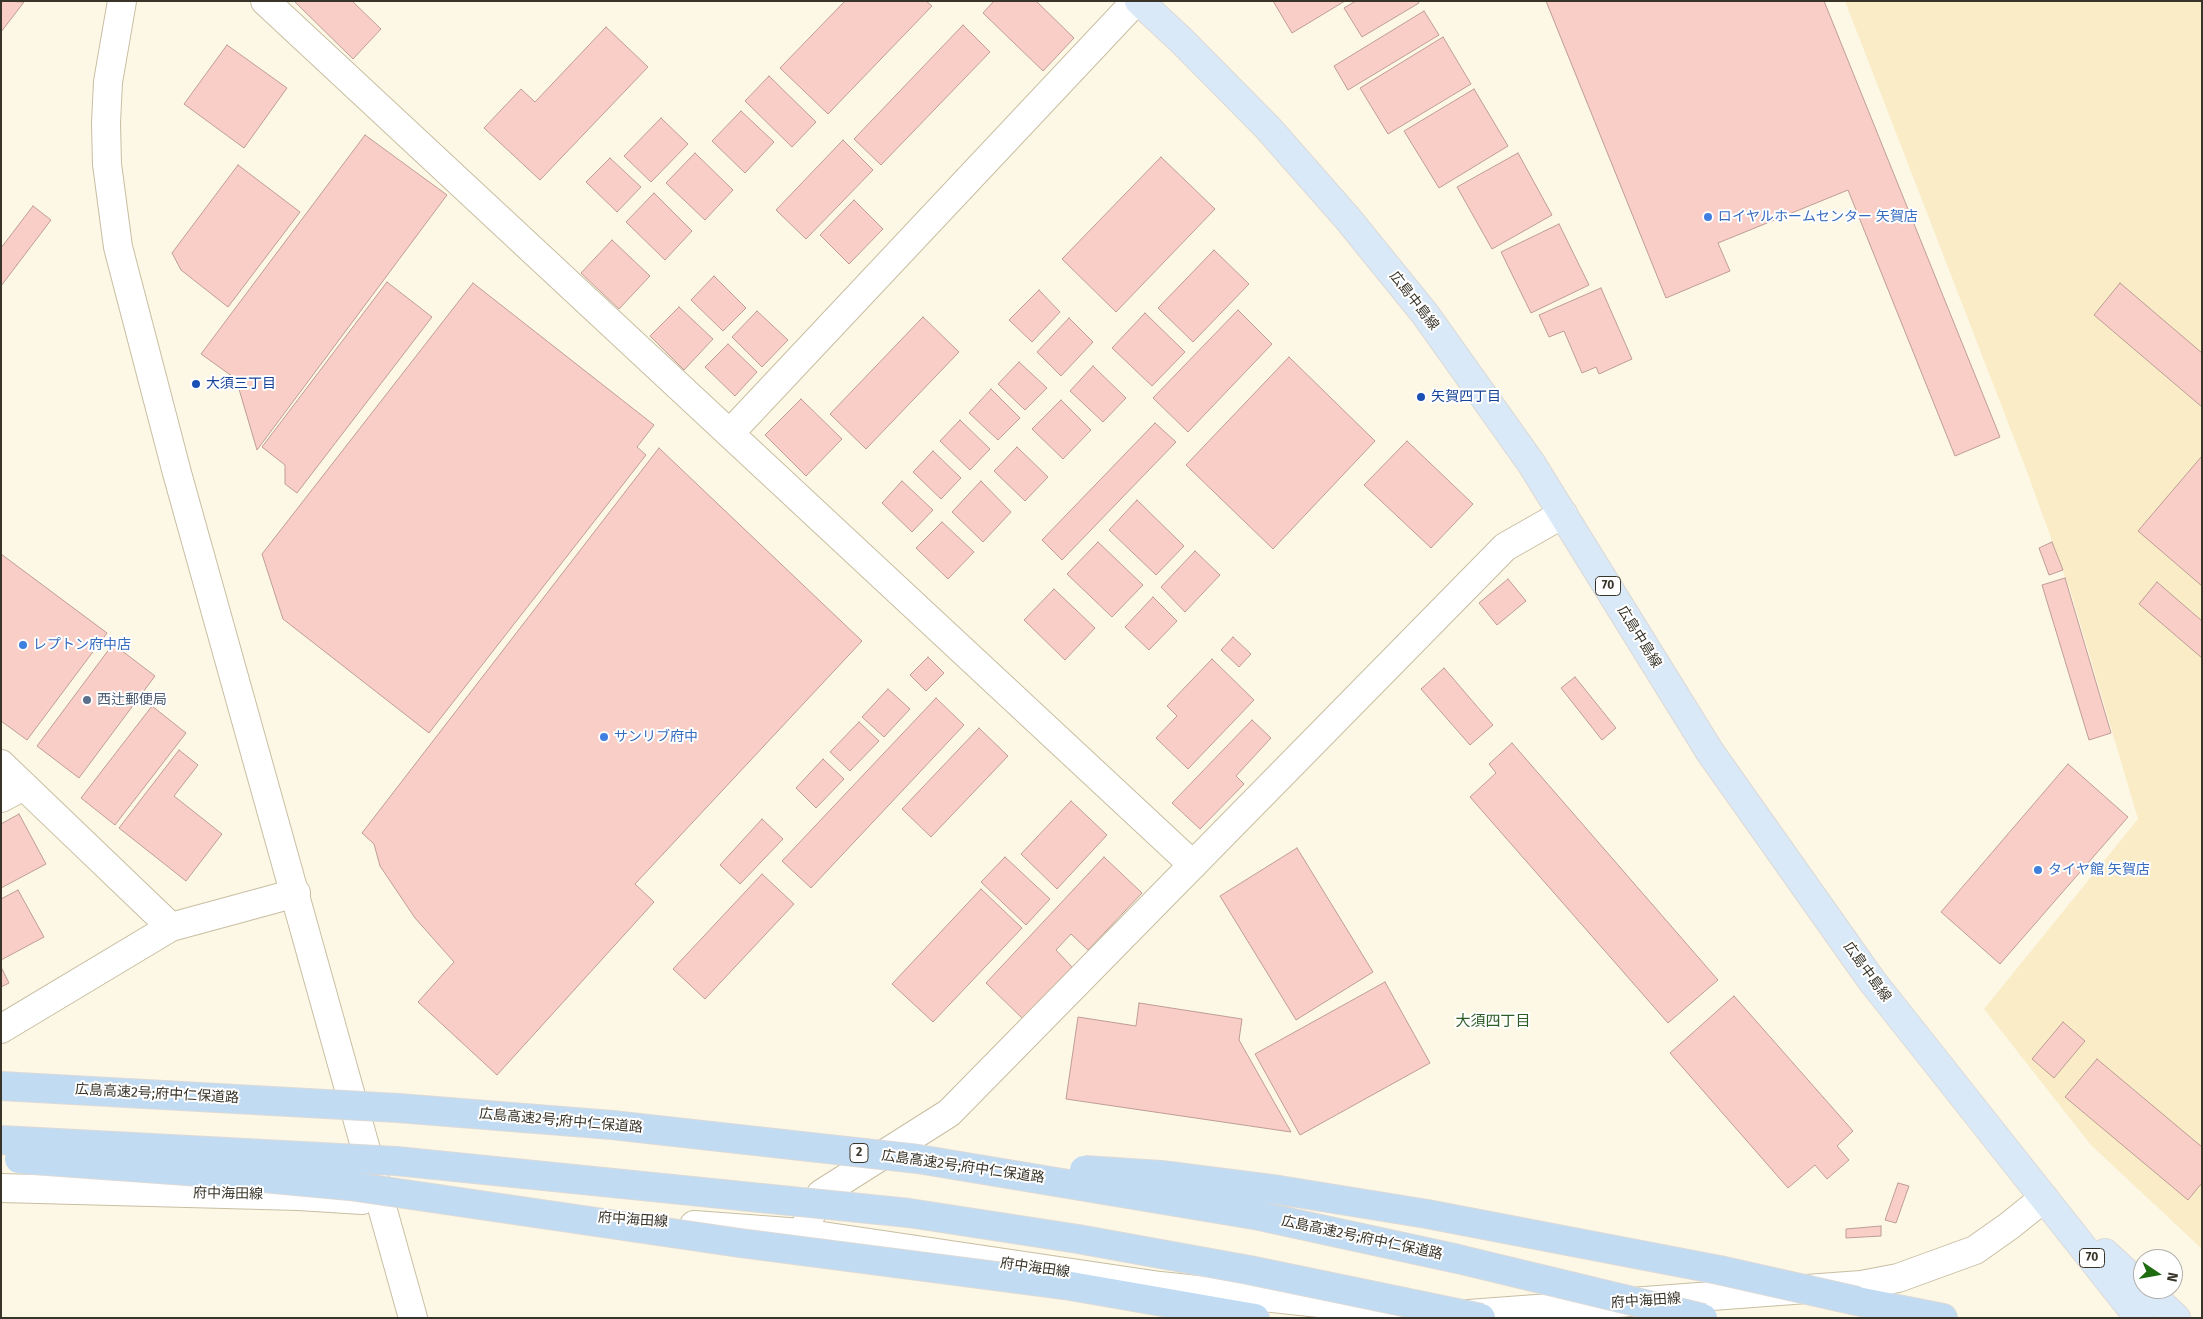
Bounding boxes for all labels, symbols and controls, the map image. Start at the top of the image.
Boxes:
place label: ロイヤルホームセンター 矢賀店 [1718,209,1918,225]
marker: ロイヤルホームセンター 矢賀店 [1702,211,1714,223]
street label: 広島中島線 [1386,268,1442,334]
place label: 大須三丁目 [206,376,276,392]
marker: 大須三丁目 [190,378,202,390]
place label: 矢賀四丁目 [1431,389,1501,405]
marker: 矢賀四丁目 [1415,391,1427,403]
road number: 70 [1596,576,1620,596]
street label: 広島中島線 [1613,603,1665,671]
place label: レプトン府中店 [33,637,131,653]
marker: レプトン府中店 [17,639,29,651]
place label: 西辻郵便局 [97,692,167,708]
marker: 西辻郵便局 [81,694,93,706]
place label: サンリブ府中 [614,729,698,745]
marker: サンリブ府中 [598,731,610,743]
place label: タイヤ館 矢賀店 [2048,862,2150,878]
marker: タイヤ館 矢賀店 [2032,864,2044,876]
street label: 広島中島線 [1840,939,1894,1005]
district label: 大須四丁目 [1456,1013,1530,1031]
street label: 広島高速2号;府中仁保道路 [75,1081,239,1107]
street label: 広島高速2号;府中仁保道路 [478,1105,644,1137]
road number: 2 [850,1144,868,1162]
street label: 広島高速2号;府中仁保道路 [880,1147,1046,1187]
street label: 府中海田線 [193,1185,263,1203]
street label: 府中海田線 [597,1209,669,1231]
street label: 広島高速2号;府中仁保道路 [1280,1213,1444,1263]
road number: 70 [2080,1248,2104,1268]
north arrow [2133,1249,2183,1299]
street label: 府中海田線 [999,1255,1071,1281]
text: N [2163,1271,2181,1283]
street label: 府中海田線 [1610,1290,1682,1312]

